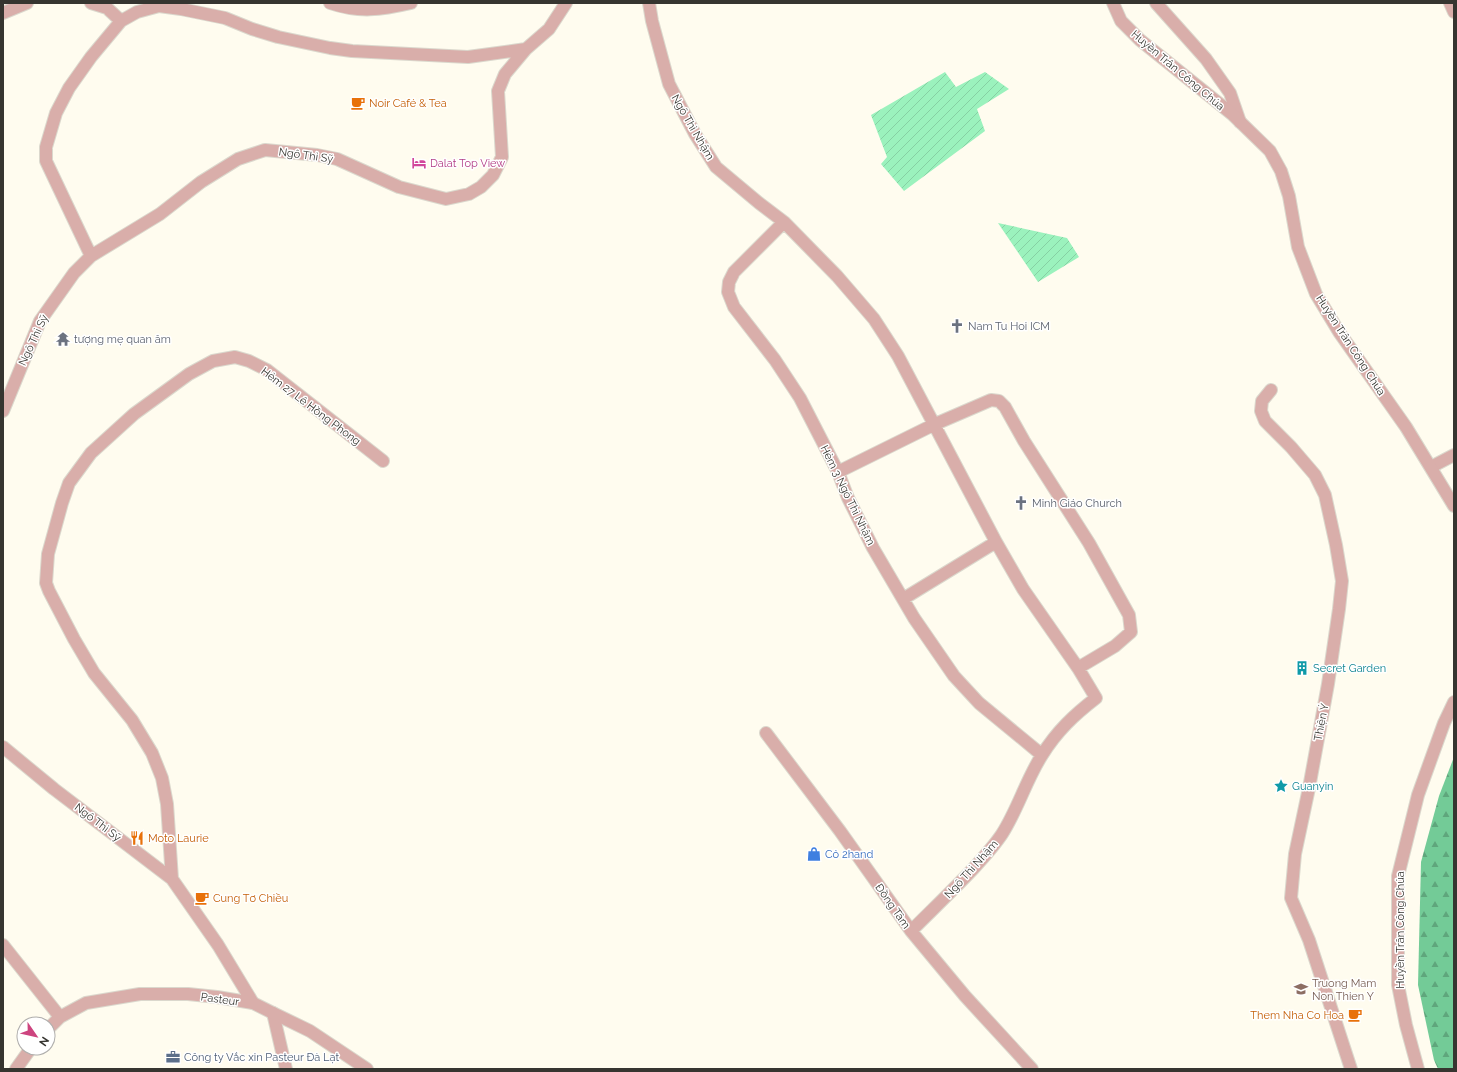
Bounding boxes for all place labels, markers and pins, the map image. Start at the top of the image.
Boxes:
cafe icon: Noir Café & Tea [350,95,366,111]
place label: Noir Café & Tea [369,97,447,110]
hotel icon: Dalat Top View [411,155,427,171]
place label: Dalat Top View [430,157,505,170]
church icon: Nam Tu Hoi ICM [949,318,965,334]
place label: Nam Tu Hoi ICM [968,320,1050,333]
temple icon: tượng mẹ quan âm [55,331,71,347]
place label: tượng mẹ quan âm [74,333,171,346]
church icon: Minh Giáo Church [1013,495,1029,511]
place label: Minh Giáo Church [1032,497,1122,510]
building icon: Secret Garden [1294,660,1310,676]
place label: Secret Garden [1313,662,1386,675]
place icon: Guanyin [1273,778,1289,794]
place label: Guanyin [1292,780,1333,793]
restaurant icon: Moto Laurie [129,830,145,846]
place label: Moto Laurie [148,832,209,845]
shop icon: Cỏ 2hand [806,846,822,862]
place label: Cỏ 2hand [825,848,873,861]
cafe icon: Cung Tơ Chiều [194,890,210,906]
place label: Cung Tơ Chiều [213,892,288,905]
place label: Truong Mam Non Thien Y [1312,977,1376,1003]
school or university icon: Truong Mam Non Thien Y [1293,981,1309,997]
cafe icon: Them Nha Co Hoa [1347,1007,1363,1023]
place label: Them Nha Co Hoa [1250,1009,1344,1022]
office icon: Công ty Vắc xin Pasteur Đà Lạt [165,1049,181,1065]
place label: Công ty Vắc xin Pasteur Đà Lạt [184,1051,340,1064]

